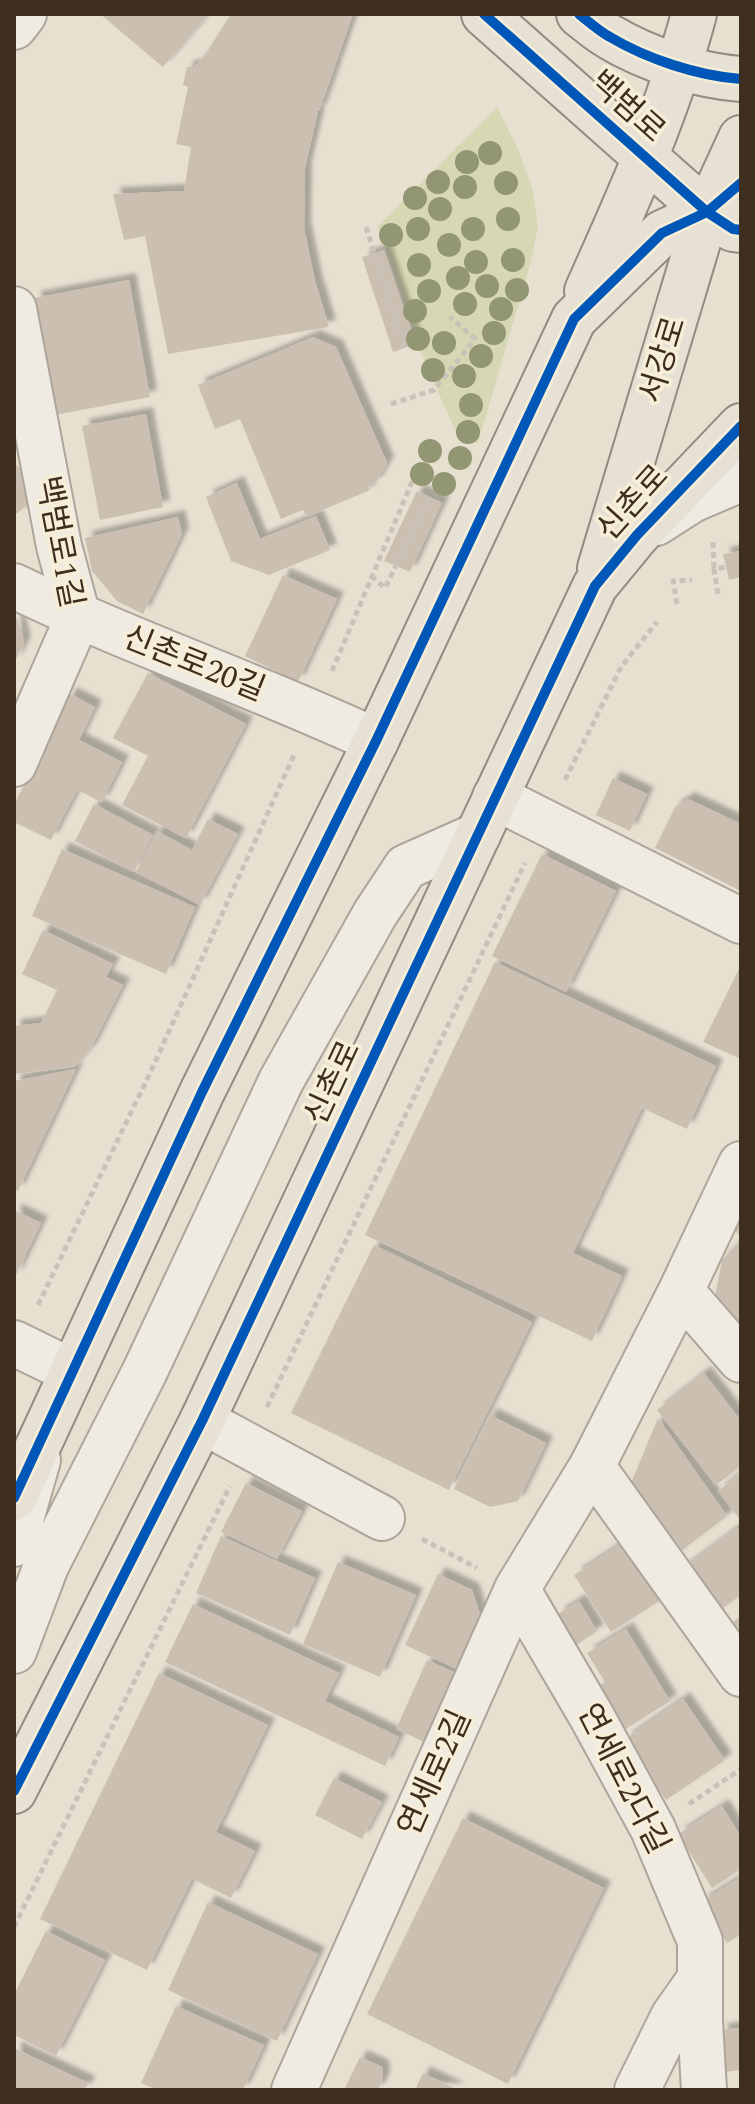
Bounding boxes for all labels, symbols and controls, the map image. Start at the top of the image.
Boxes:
street label: 백범로 [578,59,676,155]
street label: 서강로 [627,311,699,409]
street label: 신촌로 [585,454,681,552]
street label: 백범로1길 [22,472,96,612]
street label: 신촌로20길 [115,613,273,715]
street label: 신촌로 [292,1033,374,1133]
street label: 연세로2다길 [564,1695,682,1863]
street label: 연세로2길 [385,1702,485,1844]

